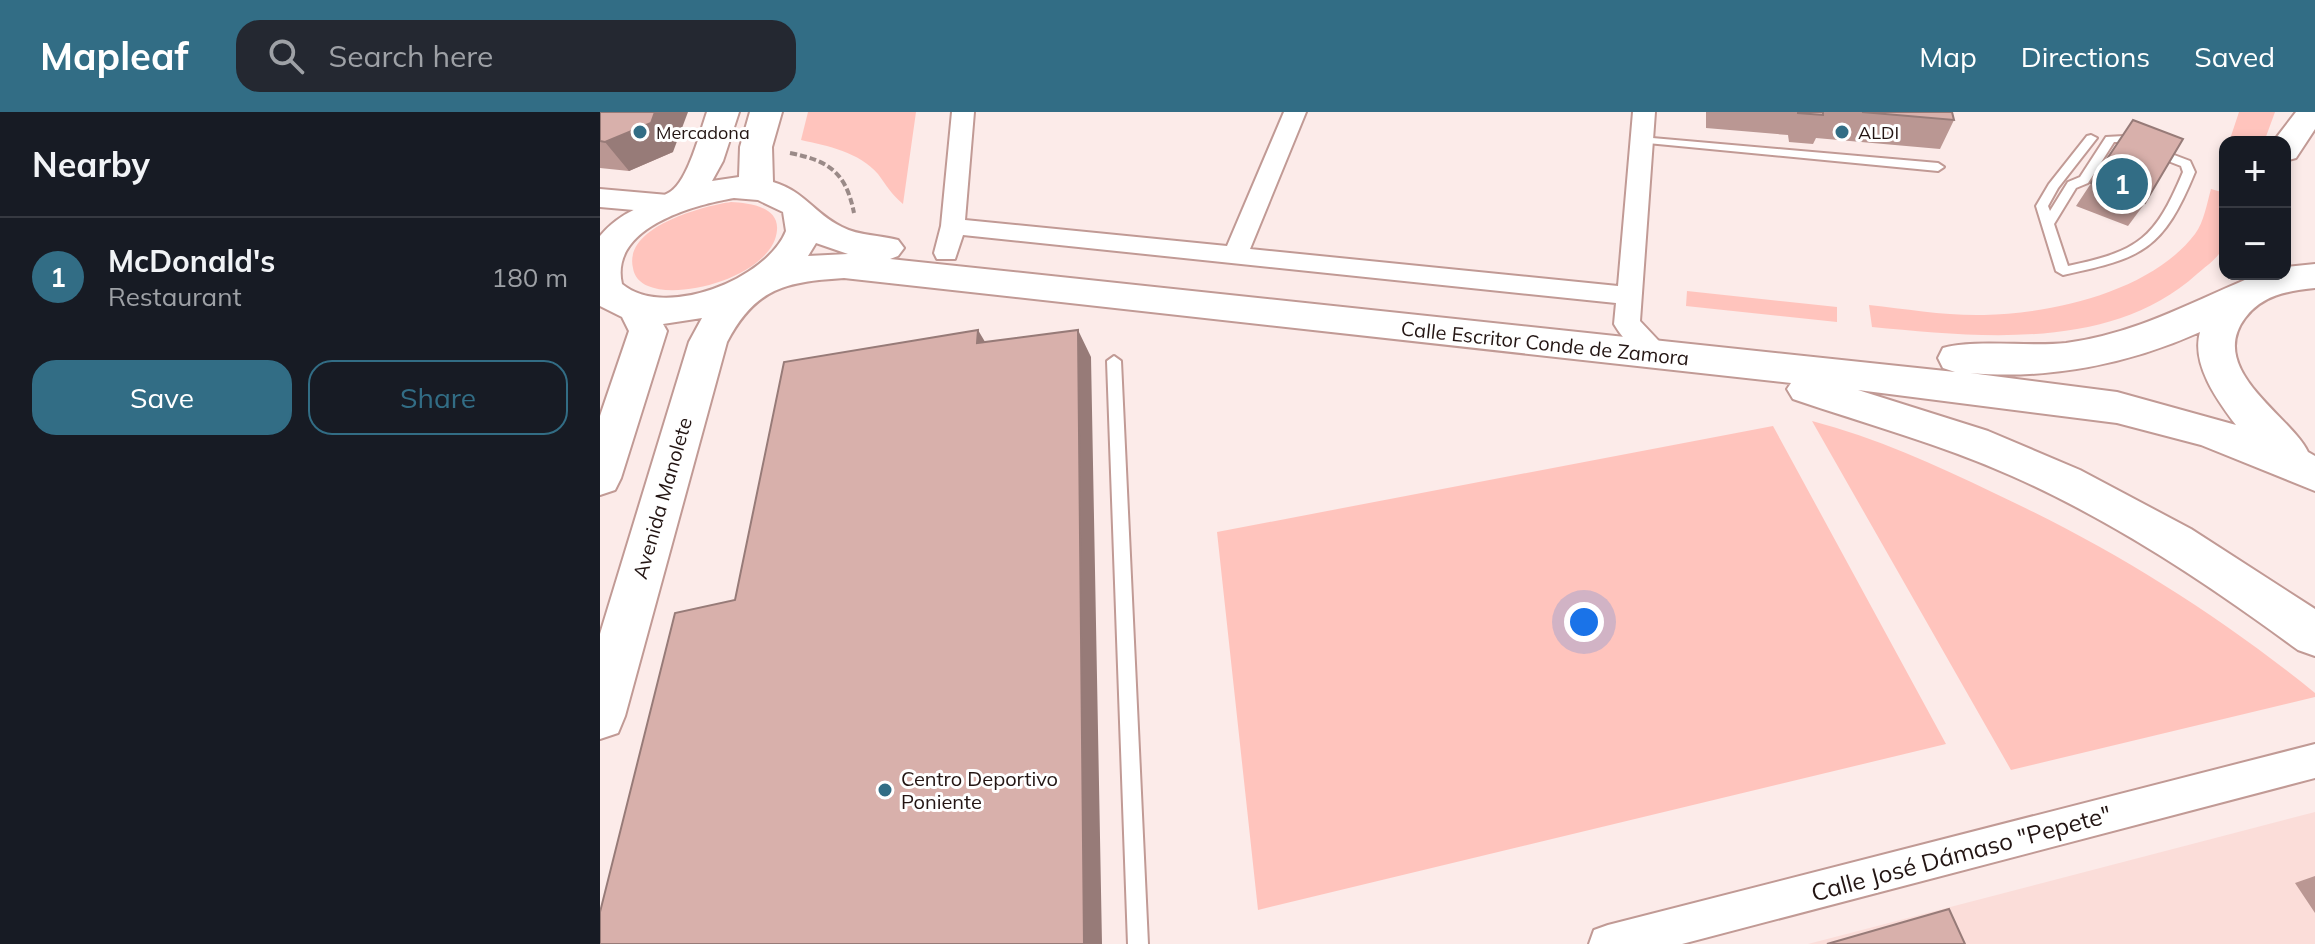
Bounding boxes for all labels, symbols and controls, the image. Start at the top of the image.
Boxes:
search box [236,20,796,92]
text: Mapleaf [40,32,188,80]
icon: search [264,34,308,78]
text: Search here [328,37,493,75]
text: Map [1919,39,1977,74]
text: Directions [2021,39,2150,74]
text: Saved [2194,39,2275,74]
place label: Mercadona [656,121,750,144]
place label: ALDI [1858,121,1899,144]
marker: Mercadona [631,123,649,141]
marker: ALDI [1833,123,1851,141]
map controls [2219,136,2291,280]
button: + [2219,136,2291,208]
text: Nearby [32,143,150,186]
pin: 1 [2096,154,2148,214]
button: − [2219,208,2291,280]
text: McDonald's [108,242,275,280]
text: 1 [50,261,66,294]
text: 180 m [492,261,568,294]
text: Restaurant [108,280,242,313]
street label: Calle Escritor Conde de Zamora [1400,315,1690,371]
button: Save [32,360,292,435]
button: Share [308,360,568,435]
street label: Avenida Manolete [627,414,697,582]
your location [1564,602,1604,642]
place label: Centro Deportivo Poniente [901,766,1058,814]
marker: Centro Deportivo Poniente [876,781,894,799]
street label: Calle José Dámaso "Pepete" [1808,798,2114,908]

